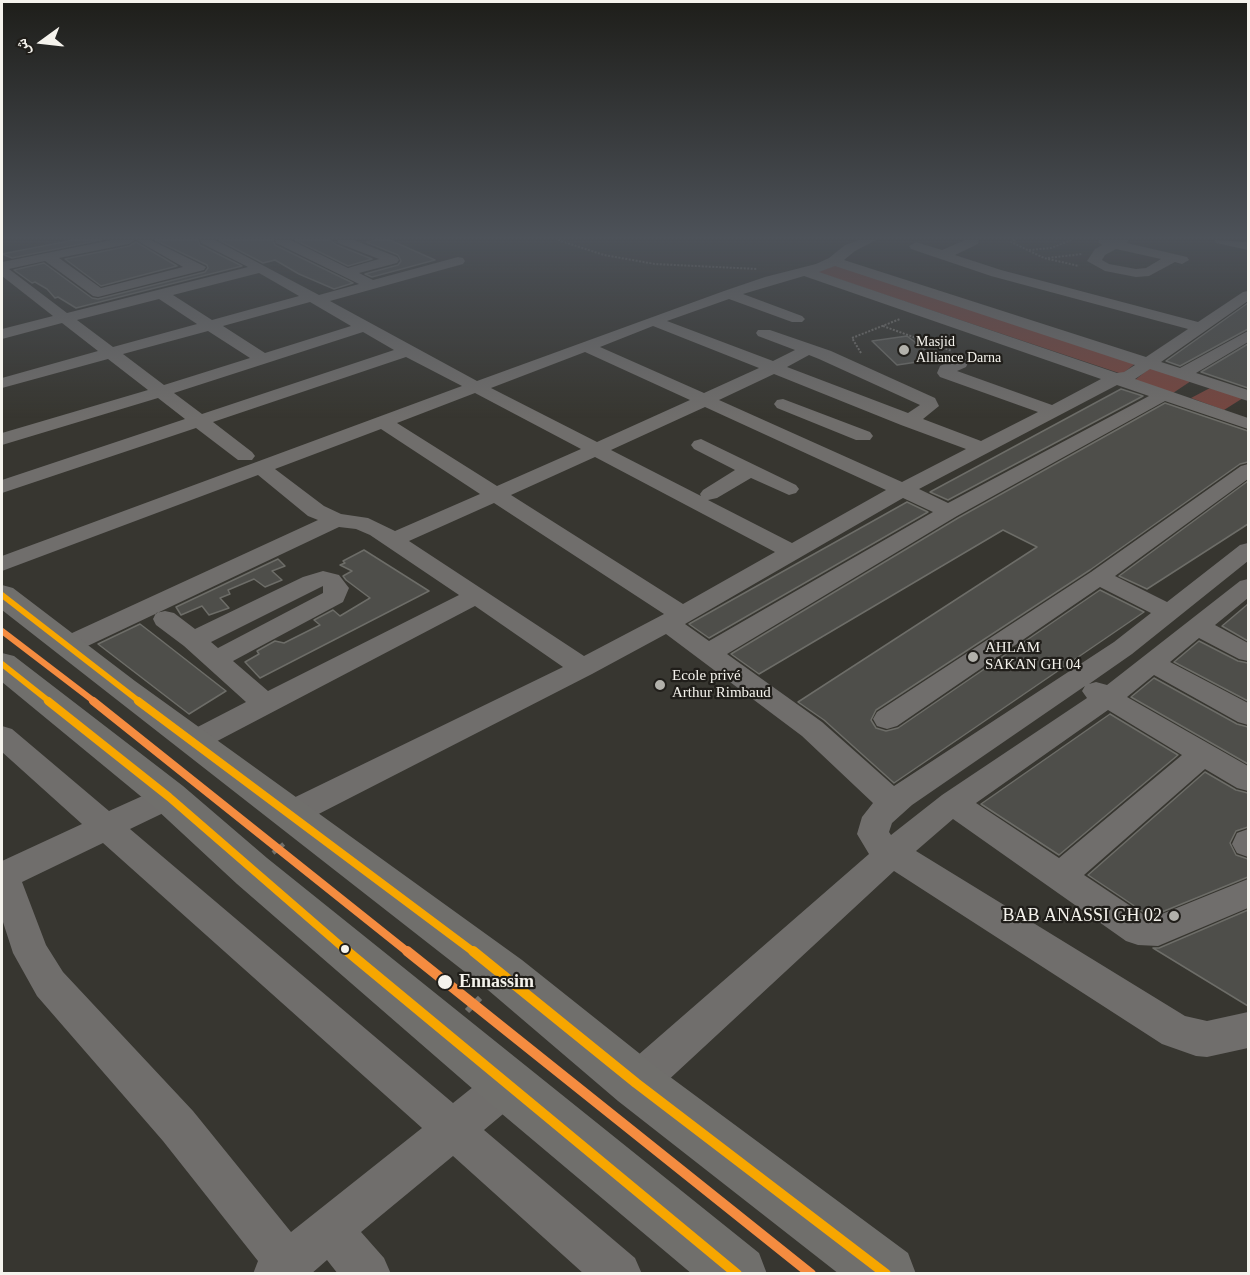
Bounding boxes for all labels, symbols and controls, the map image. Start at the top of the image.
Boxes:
north arrow [12,12,72,72]
text: ش [9,35,39,58]
place label: Masjid Alliance Darna [916,334,1015,366]
marker: Masjid Alliance Darna [897,343,911,357]
place label: AHLAM SAKAN GH 04 [985,639,1082,674]
marker: AHLAM SAKAN GH 04 [966,650,980,664]
place label: Ecole privé Arthur Rimbaud [672,667,790,702]
marker: Ecole privé Arthur Rimbaud [653,678,667,692]
place label: BAB ANASSI GH 02 [1002,905,1162,927]
marker: BAB ANASSI GH 02 [1167,909,1181,923]
unlabelled marker [339,943,351,955]
place label: Ennassim [459,971,547,993]
marker: Ennassim [436,973,454,991]

